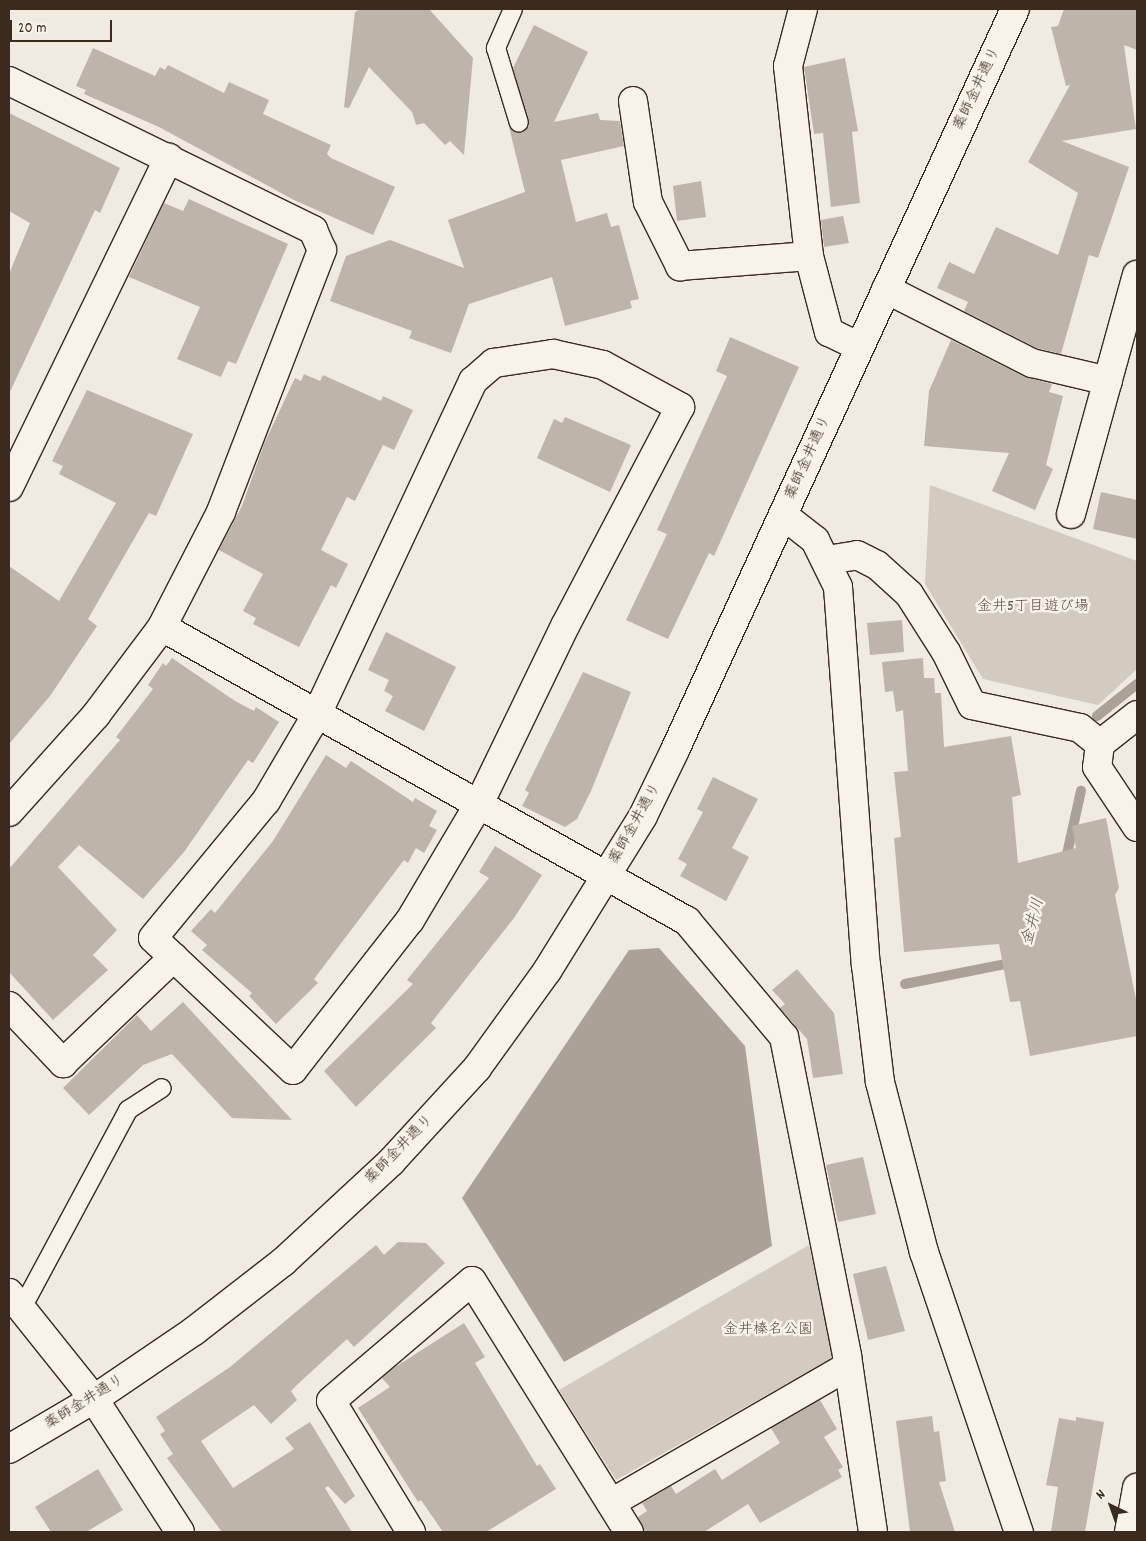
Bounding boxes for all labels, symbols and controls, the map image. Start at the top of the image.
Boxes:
scale bar [12,10,115,42]
text: 20 m [18,18,46,40]
street label: 薬師金井通り [951,44,1005,134]
street label: 薬師金井通り [782,413,836,503]
park label: 金井5丁目遊び場 [977,599,1089,617]
street label: 薬師金井通り [606,780,666,868]
water label: 金井川 [1019,896,1049,948]
street label: 薬師金井通り [362,1111,438,1189]
park label: 金井榛名公園 [723,1322,813,1340]
street label: 薬師金井通り [42,1372,128,1434]
north arrow [1086,1481,1136,1531]
text: N [1092,1485,1110,1505]

